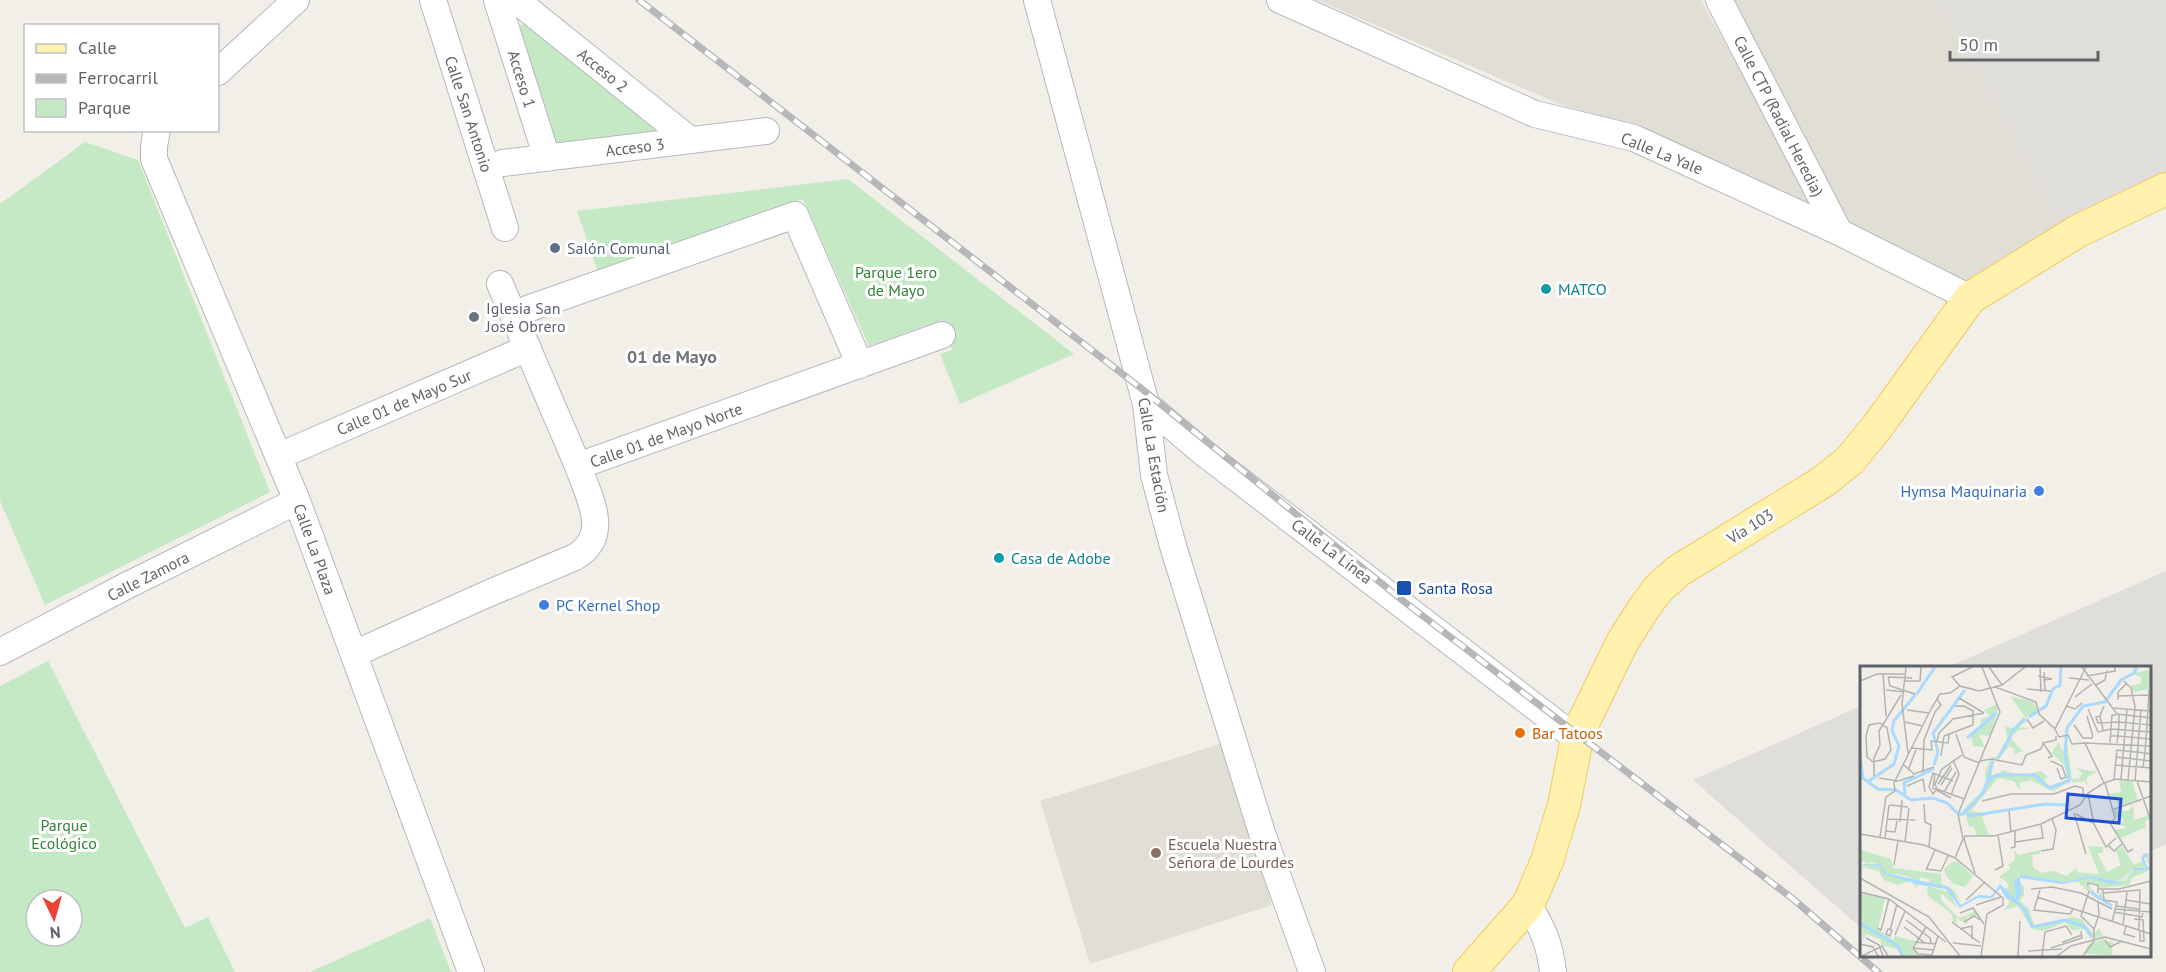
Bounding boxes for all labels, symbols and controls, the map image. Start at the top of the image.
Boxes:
legend [24,24,219,132]
scale bar [1950,24,2098,62]
street label: Calle CTP (Radial Heredia) [1730,32,1828,200]
text: 50 m [1959,33,1998,56]
text: Calle [78,36,117,59]
street label: Acceso 2 [574,44,632,96]
street label: Acceso 1 [504,48,540,110]
street label: Calle San Antonio [441,53,497,175]
text: Ferrocarril [78,66,158,89]
text: Parque [78,96,131,119]
street label: Calle La Yale [1618,127,1706,179]
street label: Acceso 3 [604,133,666,161]
place label: Salón Comunal [567,238,670,258]
marker: Salón Comunal [548,241,562,255]
park label: Parque 1ero de Mayo [855,262,937,300]
place label: MATCO [1558,279,1607,299]
marker: MATCO [1539,282,1553,296]
place label: Iglesia San José Obrero [485,298,566,336]
marker: Iglesia San José Obrero [467,310,481,324]
district label: 01 de Mayo [627,345,717,368]
street label: Calle 01 de Mayo Sur [334,364,475,439]
street label: Calle La Estación [1134,396,1174,514]
street label: Calle 01 de Mayo Norte [587,398,745,472]
place label: Hymsa Maquinaria [1900,481,2027,501]
marker: Hymsa Maquinaria [2032,484,2046,498]
street label: Calle La Plaza [289,501,341,597]
street label: Vía 103 [1722,504,1777,549]
street label: Calle La Línea [1288,514,1376,588]
street label: Calle Zamora [104,547,192,605]
place label: Casa de Adobe [1011,548,1111,568]
marker: Casa de Adobe [992,551,1006,565]
place label: Santa Rosa [1418,578,1493,598]
marker: Santa Rosa [1395,579,1413,597]
place label: PC Kernel Shop [556,595,660,615]
marker: PC Kernel Shop [537,598,551,612]
inset map [1860,666,2151,957]
place label: Bar Tatoos [1532,723,1603,743]
marker: Bar Tatoos [1513,726,1527,740]
park label: Parque Ecológico [31,815,97,853]
place label: Escuela Nuestra Señora de Lourdes [1168,834,1294,872]
marker: Escuela Nuestra Señora de Lourdes [1149,846,1163,860]
north arrow [24,888,84,948]
text: N [49,923,61,943]

